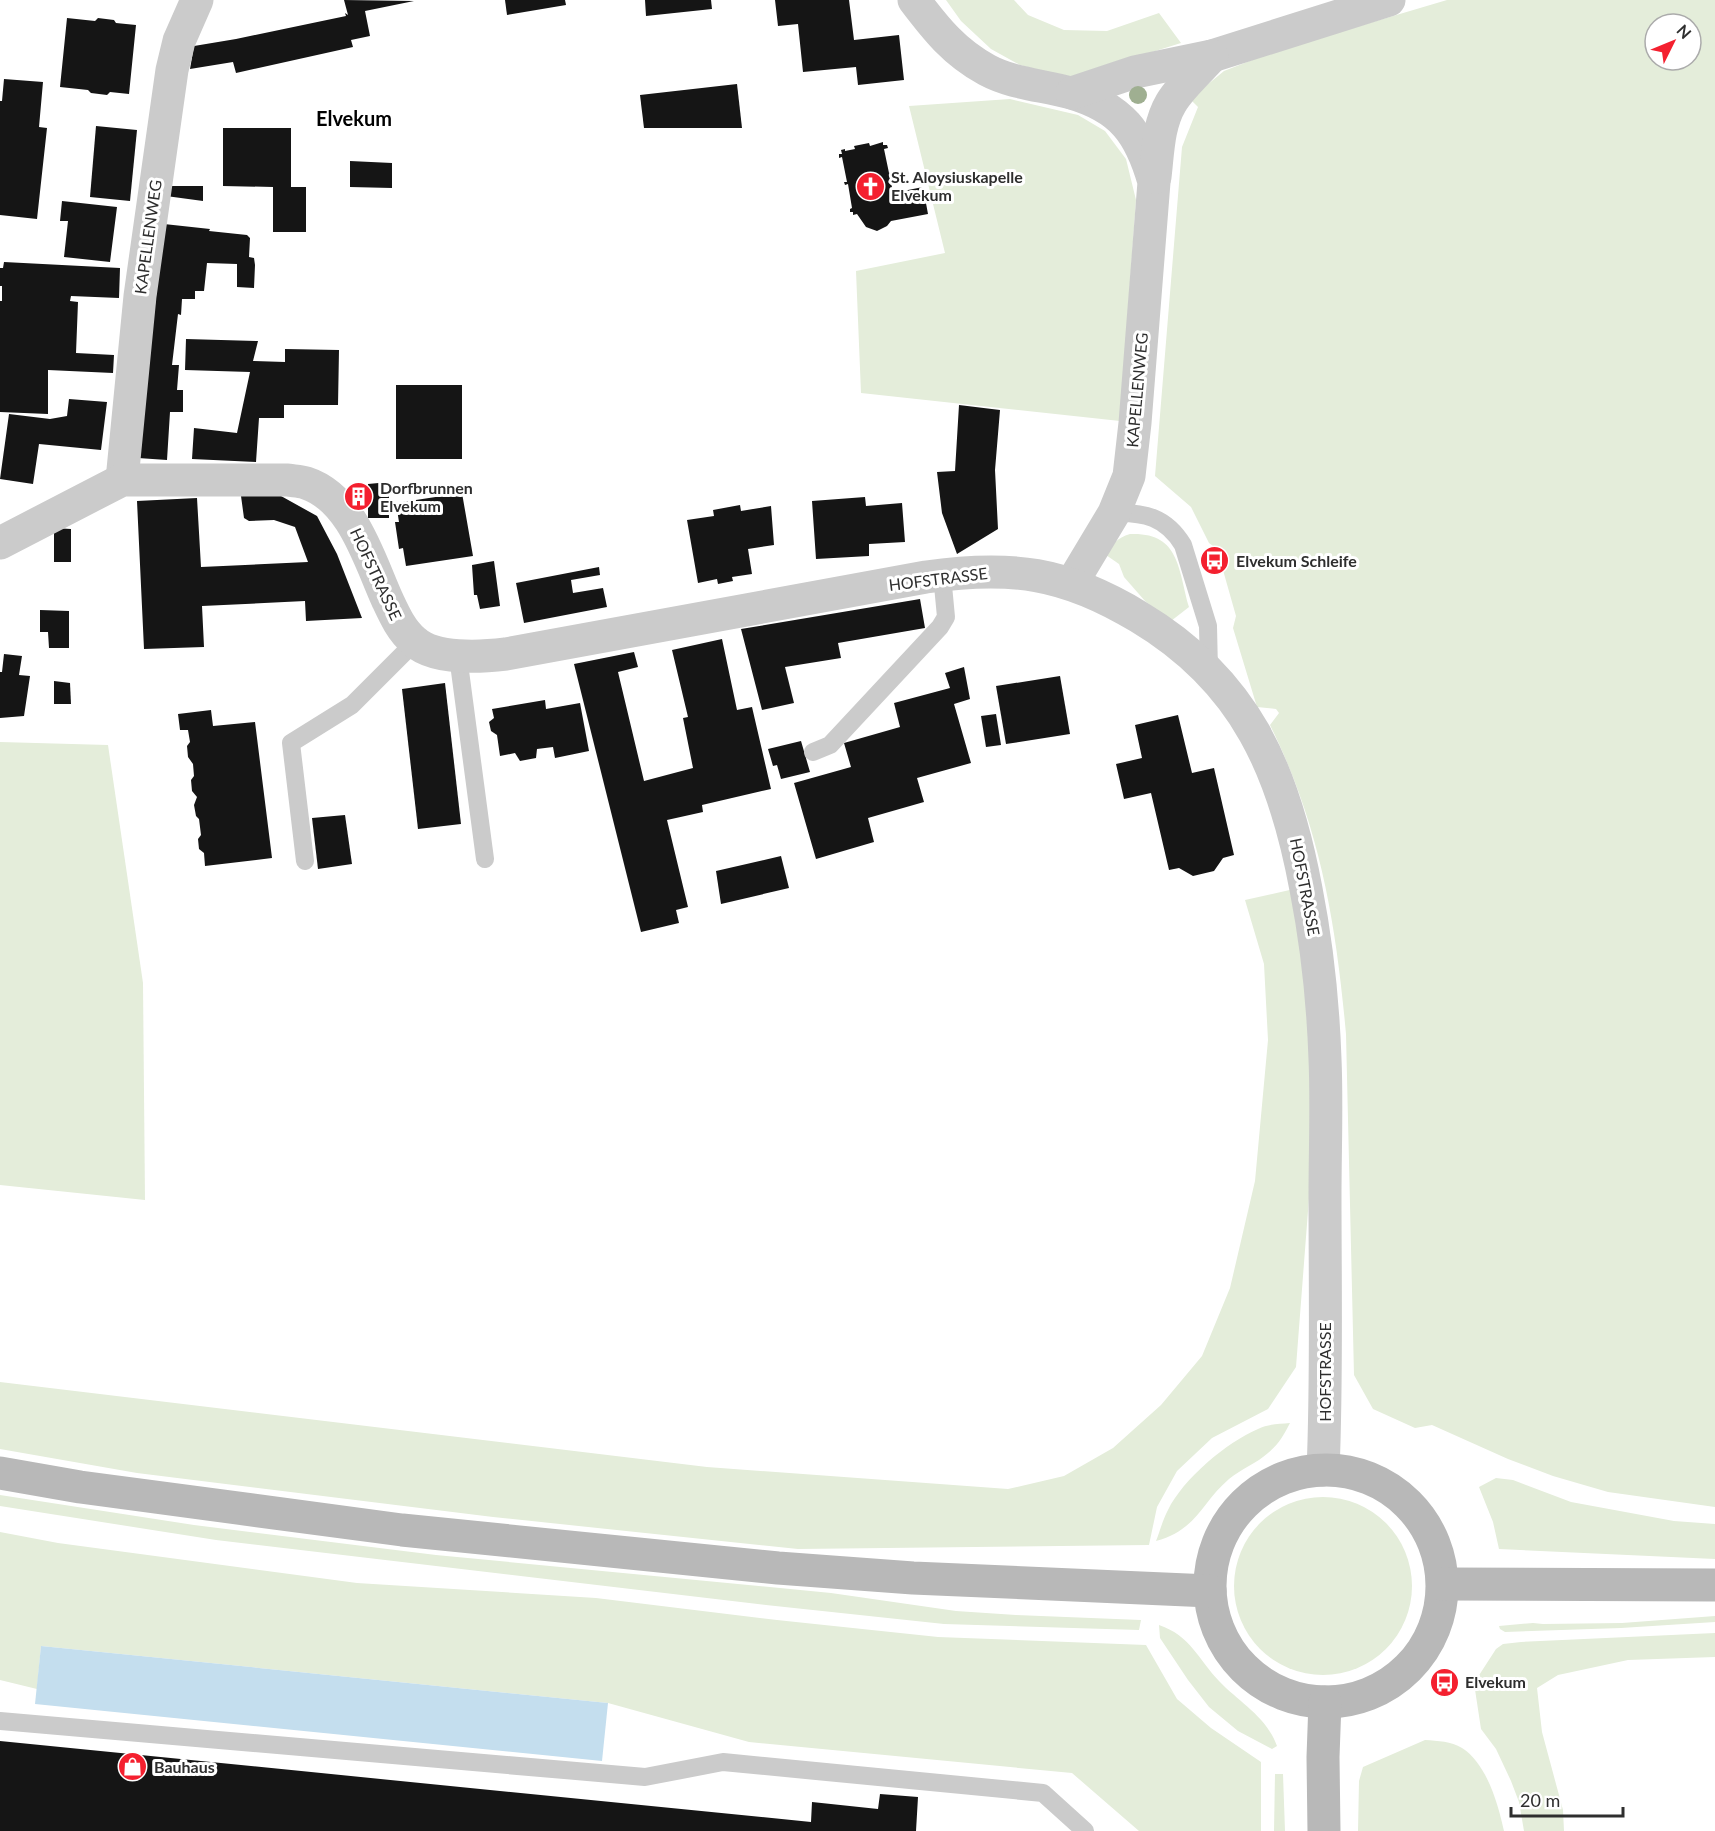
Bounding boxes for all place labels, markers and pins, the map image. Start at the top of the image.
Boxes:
place label: St. Aloysiuskapelle Elvekum [891,167,1023,204]
church icon: St. Aloysiuskapelle Elvekum [854,170,886,202]
place label: Dorfbrunnen Elvekum [380,478,473,515]
building icon: Dorfbrunnen Elvekum [343,481,375,513]
bus stop icon: Elvekum Schleife [1199,545,1231,577]
place label: Elvekum Schleife [1236,551,1357,570]
bus stop icon: Elvekum [1428,1666,1460,1698]
place label: Elvekum [1465,1672,1526,1691]
shop icon: Bauhaus [117,1751,149,1783]
place label: Bauhaus [154,1757,215,1776]

